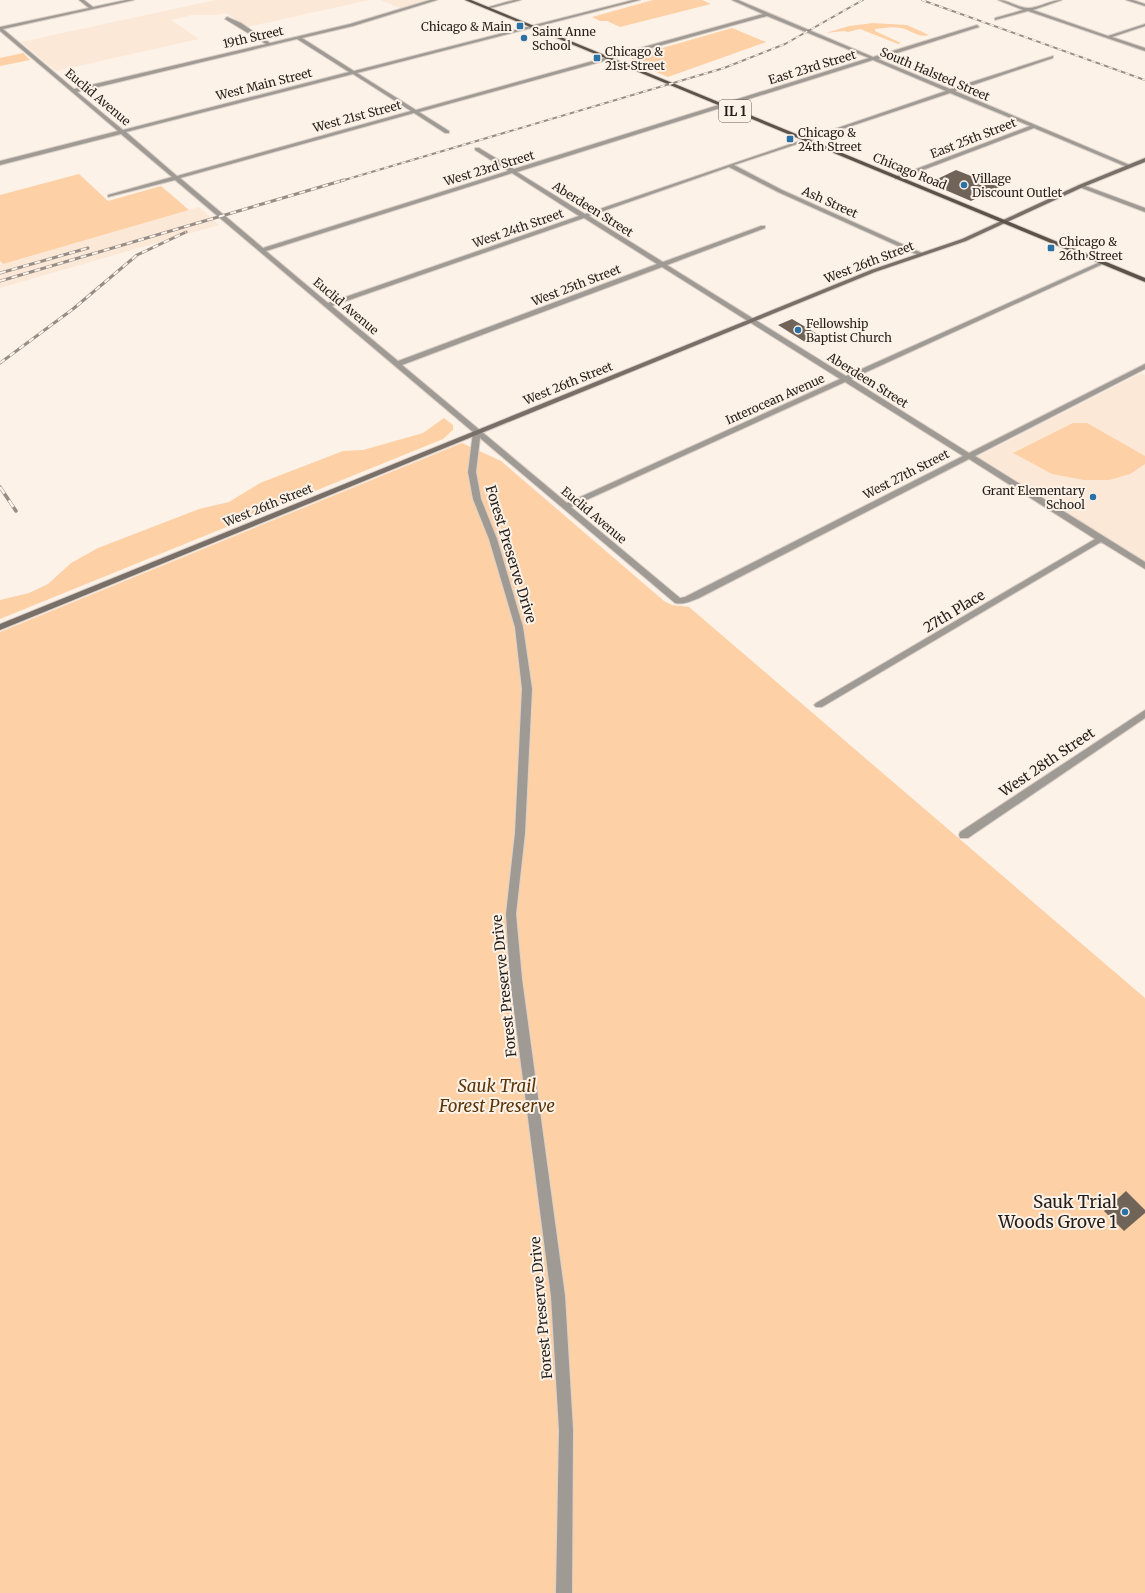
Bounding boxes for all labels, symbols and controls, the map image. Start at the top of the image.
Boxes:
place label: Chicago & Main [421,19,512,34]
marker: Chicago & Main [515,21,525,31]
street label: 19th Street [221,23,285,51]
place label: Saint Anne School [532,24,596,53]
marker: Saint Anne School [519,33,529,43]
place label: Chicago & 21st Street [605,44,665,73]
street label: South Halsted Street [878,44,993,104]
street label: East 23rd Street [766,46,858,87]
marker: Chicago & 21st Street [592,53,602,63]
street label: Euclid Avenue [62,65,134,129]
street label: West Main Street [213,65,314,103]
street label: West 21st Street [310,97,403,135]
road number: IL 1 [719,100,751,122]
street label: East 25th Street [928,115,1018,161]
place label: Chicago & 24th Street [798,125,862,154]
marker: Chicago & 24th Street [785,134,795,144]
street label: West 23rd Street [441,147,536,189]
street label: Chicago Road [871,149,949,193]
place label: Village Discount Outlet [971,171,1062,200]
street label: Aberdeen Street [549,178,636,240]
marker: Village Discount Outlet [959,180,969,190]
street label: Ash Street [799,183,860,221]
street label: West 24th Street [470,205,566,251]
place label: Chicago & 26th Street [1059,234,1123,263]
street label: West 26th Street [821,238,916,286]
marker: Chicago & 26th Street [1046,243,1056,253]
street label: West 25th Street [528,261,623,309]
street label: Euclid Avenue [310,274,382,338]
place label: Fellowship Baptist Church [806,316,892,345]
marker: Fellowship Baptist Church [793,325,803,335]
street label: Aberdeen Street [824,349,911,411]
street label: West 26th Street [520,358,615,408]
street label: Interocean Avenue [723,370,827,428]
street label: West 27th Street [860,446,952,503]
street label: West 26th Street [220,480,315,530]
street label: Forest Preserve Drive [481,483,541,625]
street label: Euclid Avenue [558,483,630,547]
place label: Grant Elementary School [982,483,1085,512]
marker: Grant Elementary School [1088,492,1098,502]
street label: 27th Place [920,586,988,636]
street label: West 28th Street [995,723,1098,801]
street label: Forest Preserve Drive [488,914,520,1058]
park label: Sauk Trail Forest Preserve [438,1075,555,1117]
place label: Sauk Trial Woods Grove 1 [997,1191,1117,1233]
marker: Sauk Trial Woods Grove 1 [1120,1207,1130,1217]
street label: Forest Preserve Drive [526,1236,556,1380]

